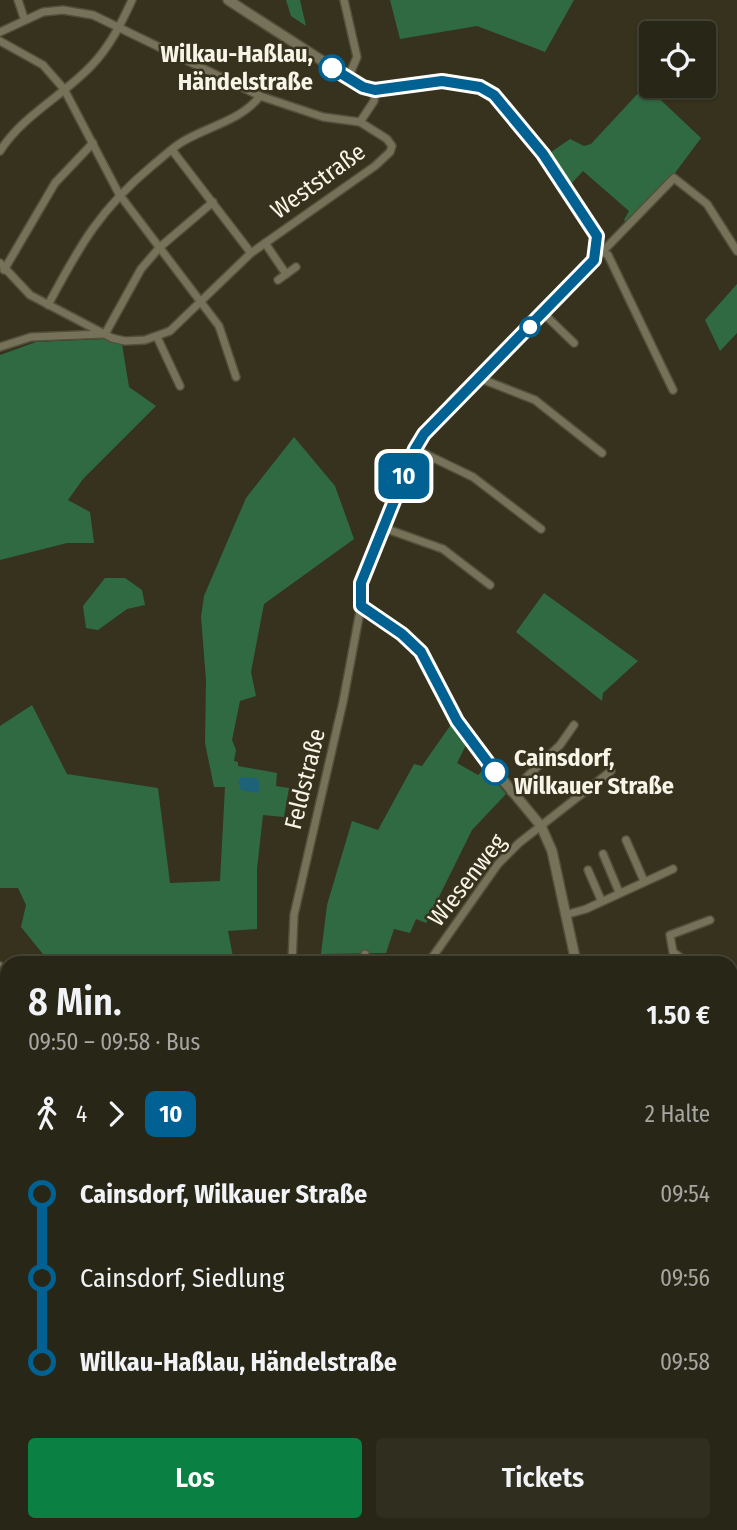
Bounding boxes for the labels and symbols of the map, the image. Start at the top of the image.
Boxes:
place label: Wilkau-Haßlau, Händelstraße [161,40,313,96]
marker: Wilkau-Haßlau, Händelstraße [319,55,345,81]
street label: Weststraße [265,137,371,225]
unlabelled marker [520,317,540,337]
line badge: 10 [372,453,436,499]
street label: Feldstraße [279,726,331,832]
place label: Cainsdorf, Wilkauer Straße [514,744,674,800]
marker: Cainsdorf, Wilkauer Straße [482,759,508,785]
street label: Wiesenweg [422,828,512,932]

